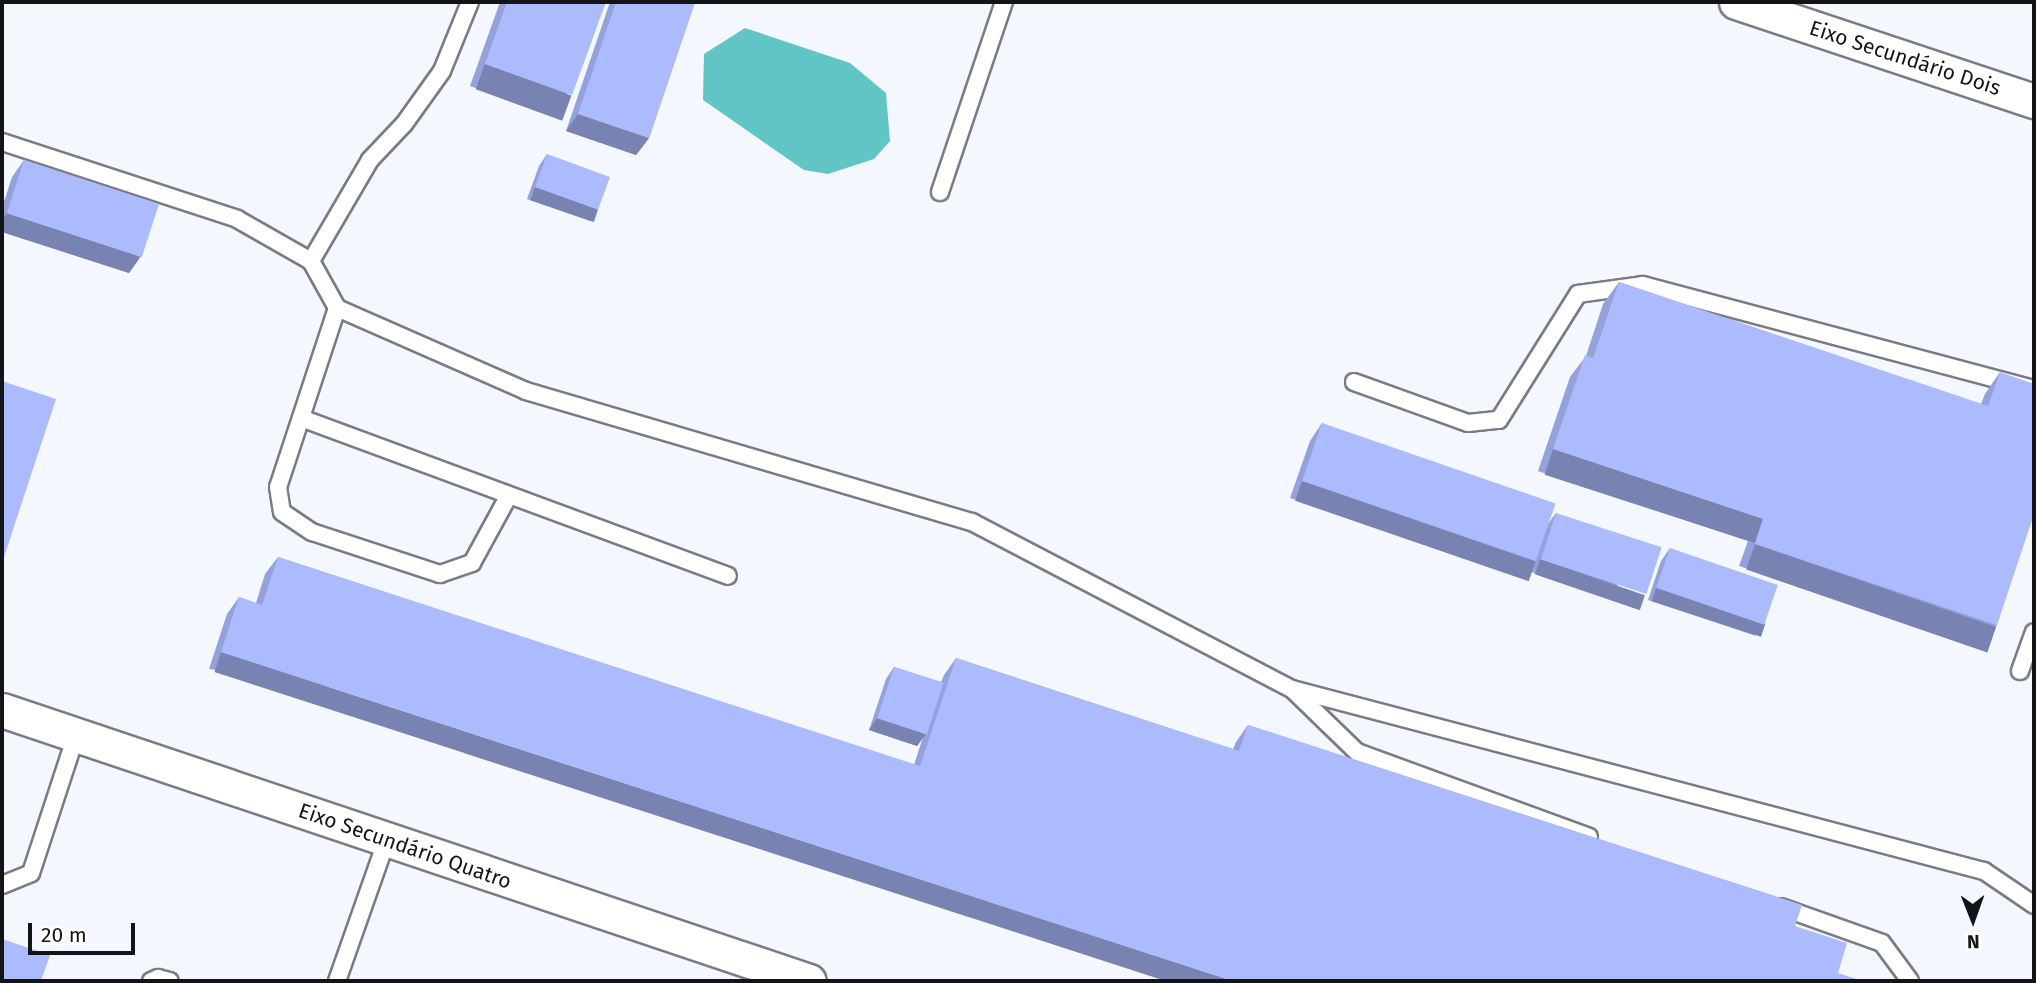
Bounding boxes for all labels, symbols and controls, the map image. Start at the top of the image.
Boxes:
street label: Eixo Secundário Dois [1806,15,2004,101]
street label: Eixo Secundário Quatro [295,798,515,894]
north arrow [1938,885,2008,955]
scale bar [32,909,138,953]
text: 20 m [41,922,87,948]
text: N [1967,930,1980,953]

